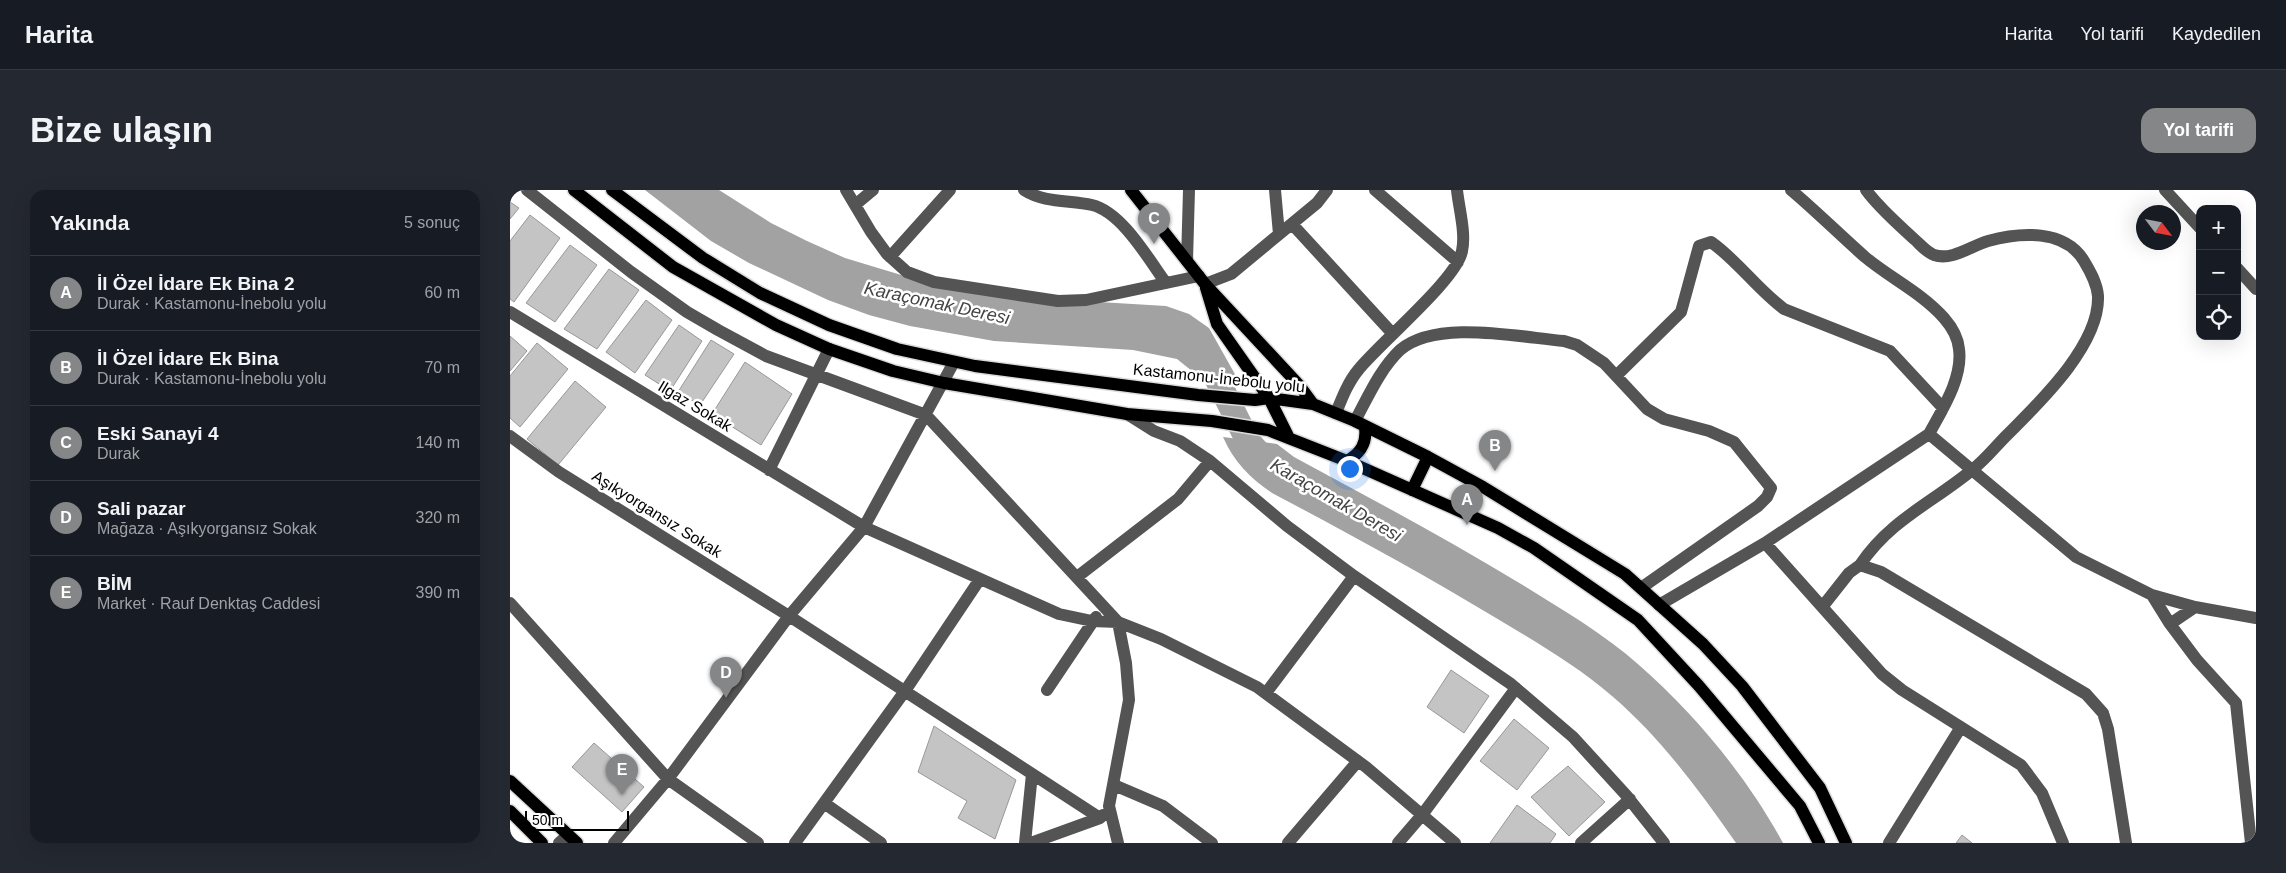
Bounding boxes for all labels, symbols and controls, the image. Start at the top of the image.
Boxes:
text: Harita [25,21,93,48]
text: Harita [2005,24,2053,44]
text: Yol tarifi [2081,24,2144,44]
text: Kaydedilen [2172,24,2261,44]
button: Yol tarifi [2141,108,2256,153]
text: Bize ulaşın [30,110,213,149]
pin: C [1138,203,1170,244]
north arrow [2136,205,2181,250]
map controls [2196,205,2241,340]
button: + [2196,205,2241,250]
text: Yakında [50,211,129,234]
text: 5 sonuç [404,214,460,231]
button: − [2196,250,2241,295]
text: İl Özel İdare Ek Bina 2 [97,273,294,294]
water label: Karaçomak Deresi [863,278,1012,328]
text: A [60,284,72,301]
text: 60 m [424,284,460,301]
text: Durak · Kastamonu-İnebolu yolu [97,295,326,312]
button: locate [2196,295,2241,340]
text: İl Özel İdare Ek Bina [97,348,279,369]
text: B [60,359,72,376]
text: 70 m [424,359,460,376]
street label: Kastamonu-İnebolu yolu [1132,360,1306,395]
text: Durak · Kastamonu-İnebolu yolu [97,370,326,387]
street label: Ilgaz Sokak [655,377,736,435]
text: Eski Sanayi 4 [97,423,218,444]
pin: B [1479,430,1511,471]
text: C [60,434,72,451]
text: 140 m [416,434,460,451]
text: Durak [97,445,140,462]
water label: Karaçomak Deresi [1267,454,1406,546]
your location [1337,456,1363,482]
street label: Aşıkyorgansız Sokak [589,467,726,561]
pin: A [1451,484,1483,525]
text: Sali pazar [97,498,186,519]
text: D [60,509,72,526]
text: 320 m [416,509,460,526]
text: Mağaza · Aşıkyorgansız Sokak [97,520,317,537]
text: BİM [97,573,132,594]
text: E [61,584,71,601]
text: 390 m [416,584,460,601]
text: Market · Rauf Denktaş Caddesi [97,595,320,612]
pin: D [710,657,742,698]
pin: E [606,754,638,795]
scale bar [525,808,629,831]
text: 50 m [532,812,563,828]

